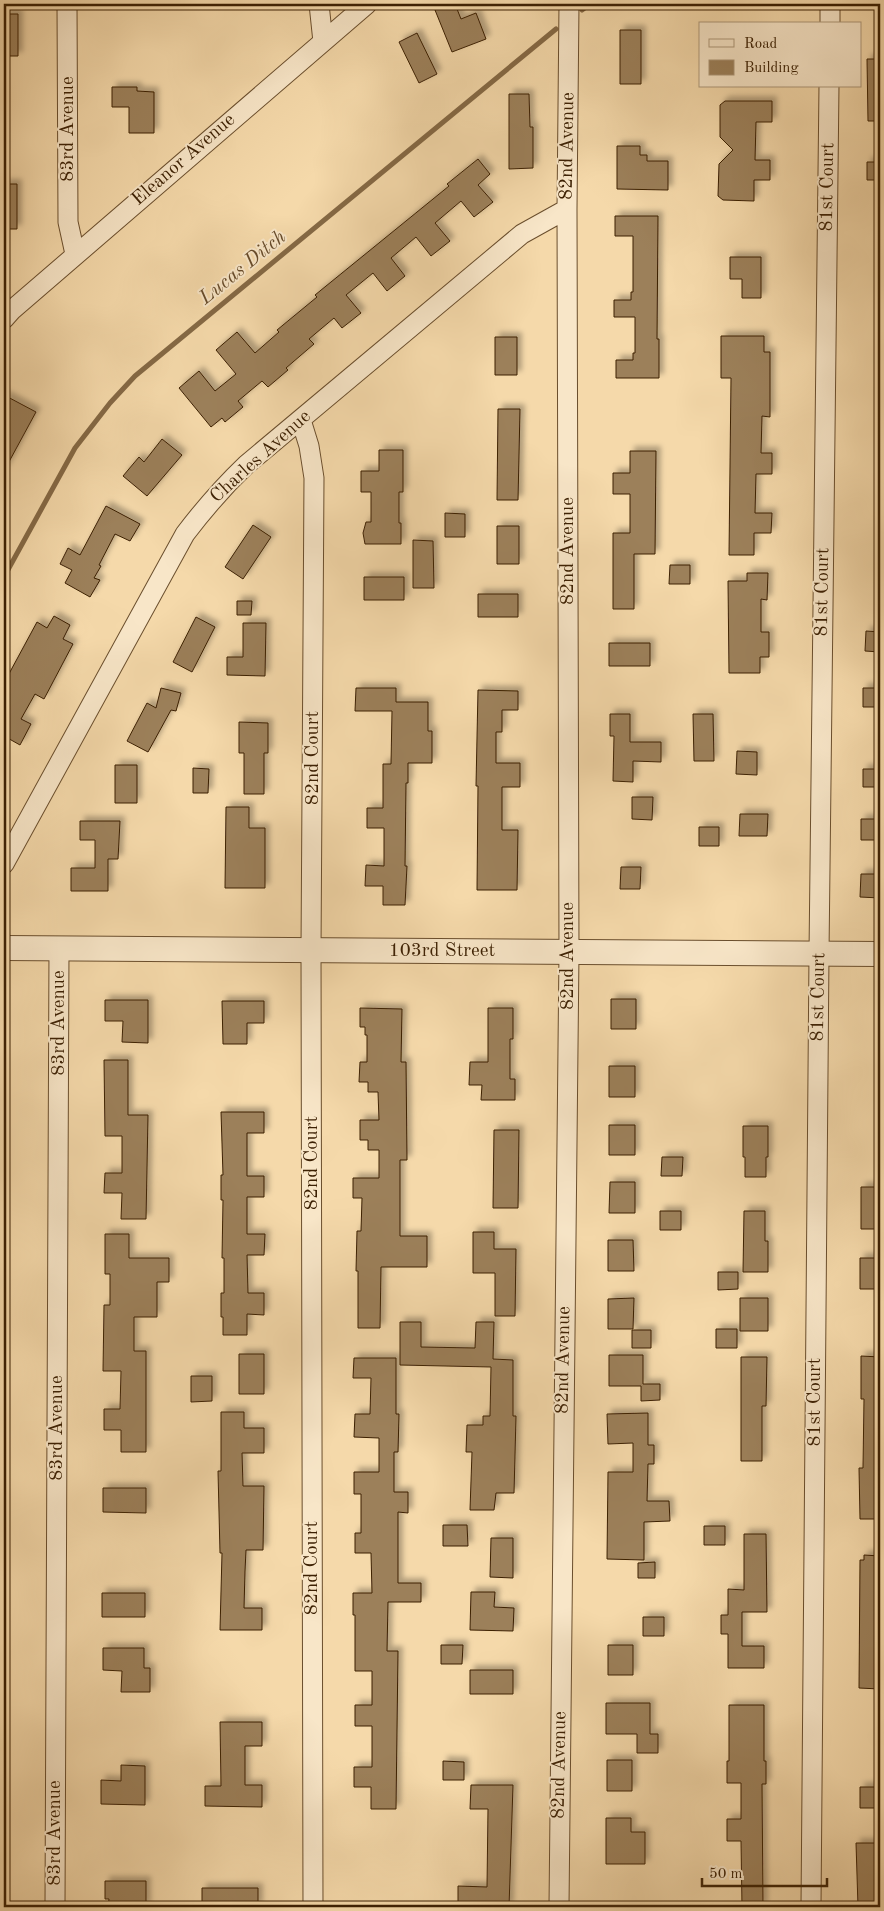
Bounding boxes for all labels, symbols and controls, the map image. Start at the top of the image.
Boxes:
legend [699,22,862,88]
text: Road [744,37,778,52]
text: Building [744,61,799,76]
street label: 83rd Avenue [59,76,78,182]
street label: 82nd Avenue [558,92,578,200]
street label: Eleanor Avenue [129,110,239,210]
street label: 81st Court [818,142,838,232]
water label: Lucas Ditch [195,227,290,309]
street label: Charles Avenue [207,407,315,507]
street label: 82nd Avenue [559,497,578,605]
street label: 81st Court [813,547,833,637]
street label: 82nd Court [304,711,323,805]
street label: 82nd Avenue [559,902,578,1010]
street label: 103rd Street [389,942,495,961]
street label: 81st Court [809,952,829,1042]
street label: 83rd Avenue [50,970,69,1076]
street label: 82nd Court [303,1116,322,1210]
street label: 82nd Avenue [554,1306,574,1414]
street label: 81st Court [806,1358,825,1447]
street label: 83rd Avenue [48,1375,67,1481]
street label: 82nd Court [303,1521,322,1615]
street label: 82nd Avenue [550,1711,570,1819]
street label: 83rd Avenue [46,1780,65,1886]
scale bar [702,1856,826,1888]
text: 50 m [709,1867,743,1882]

